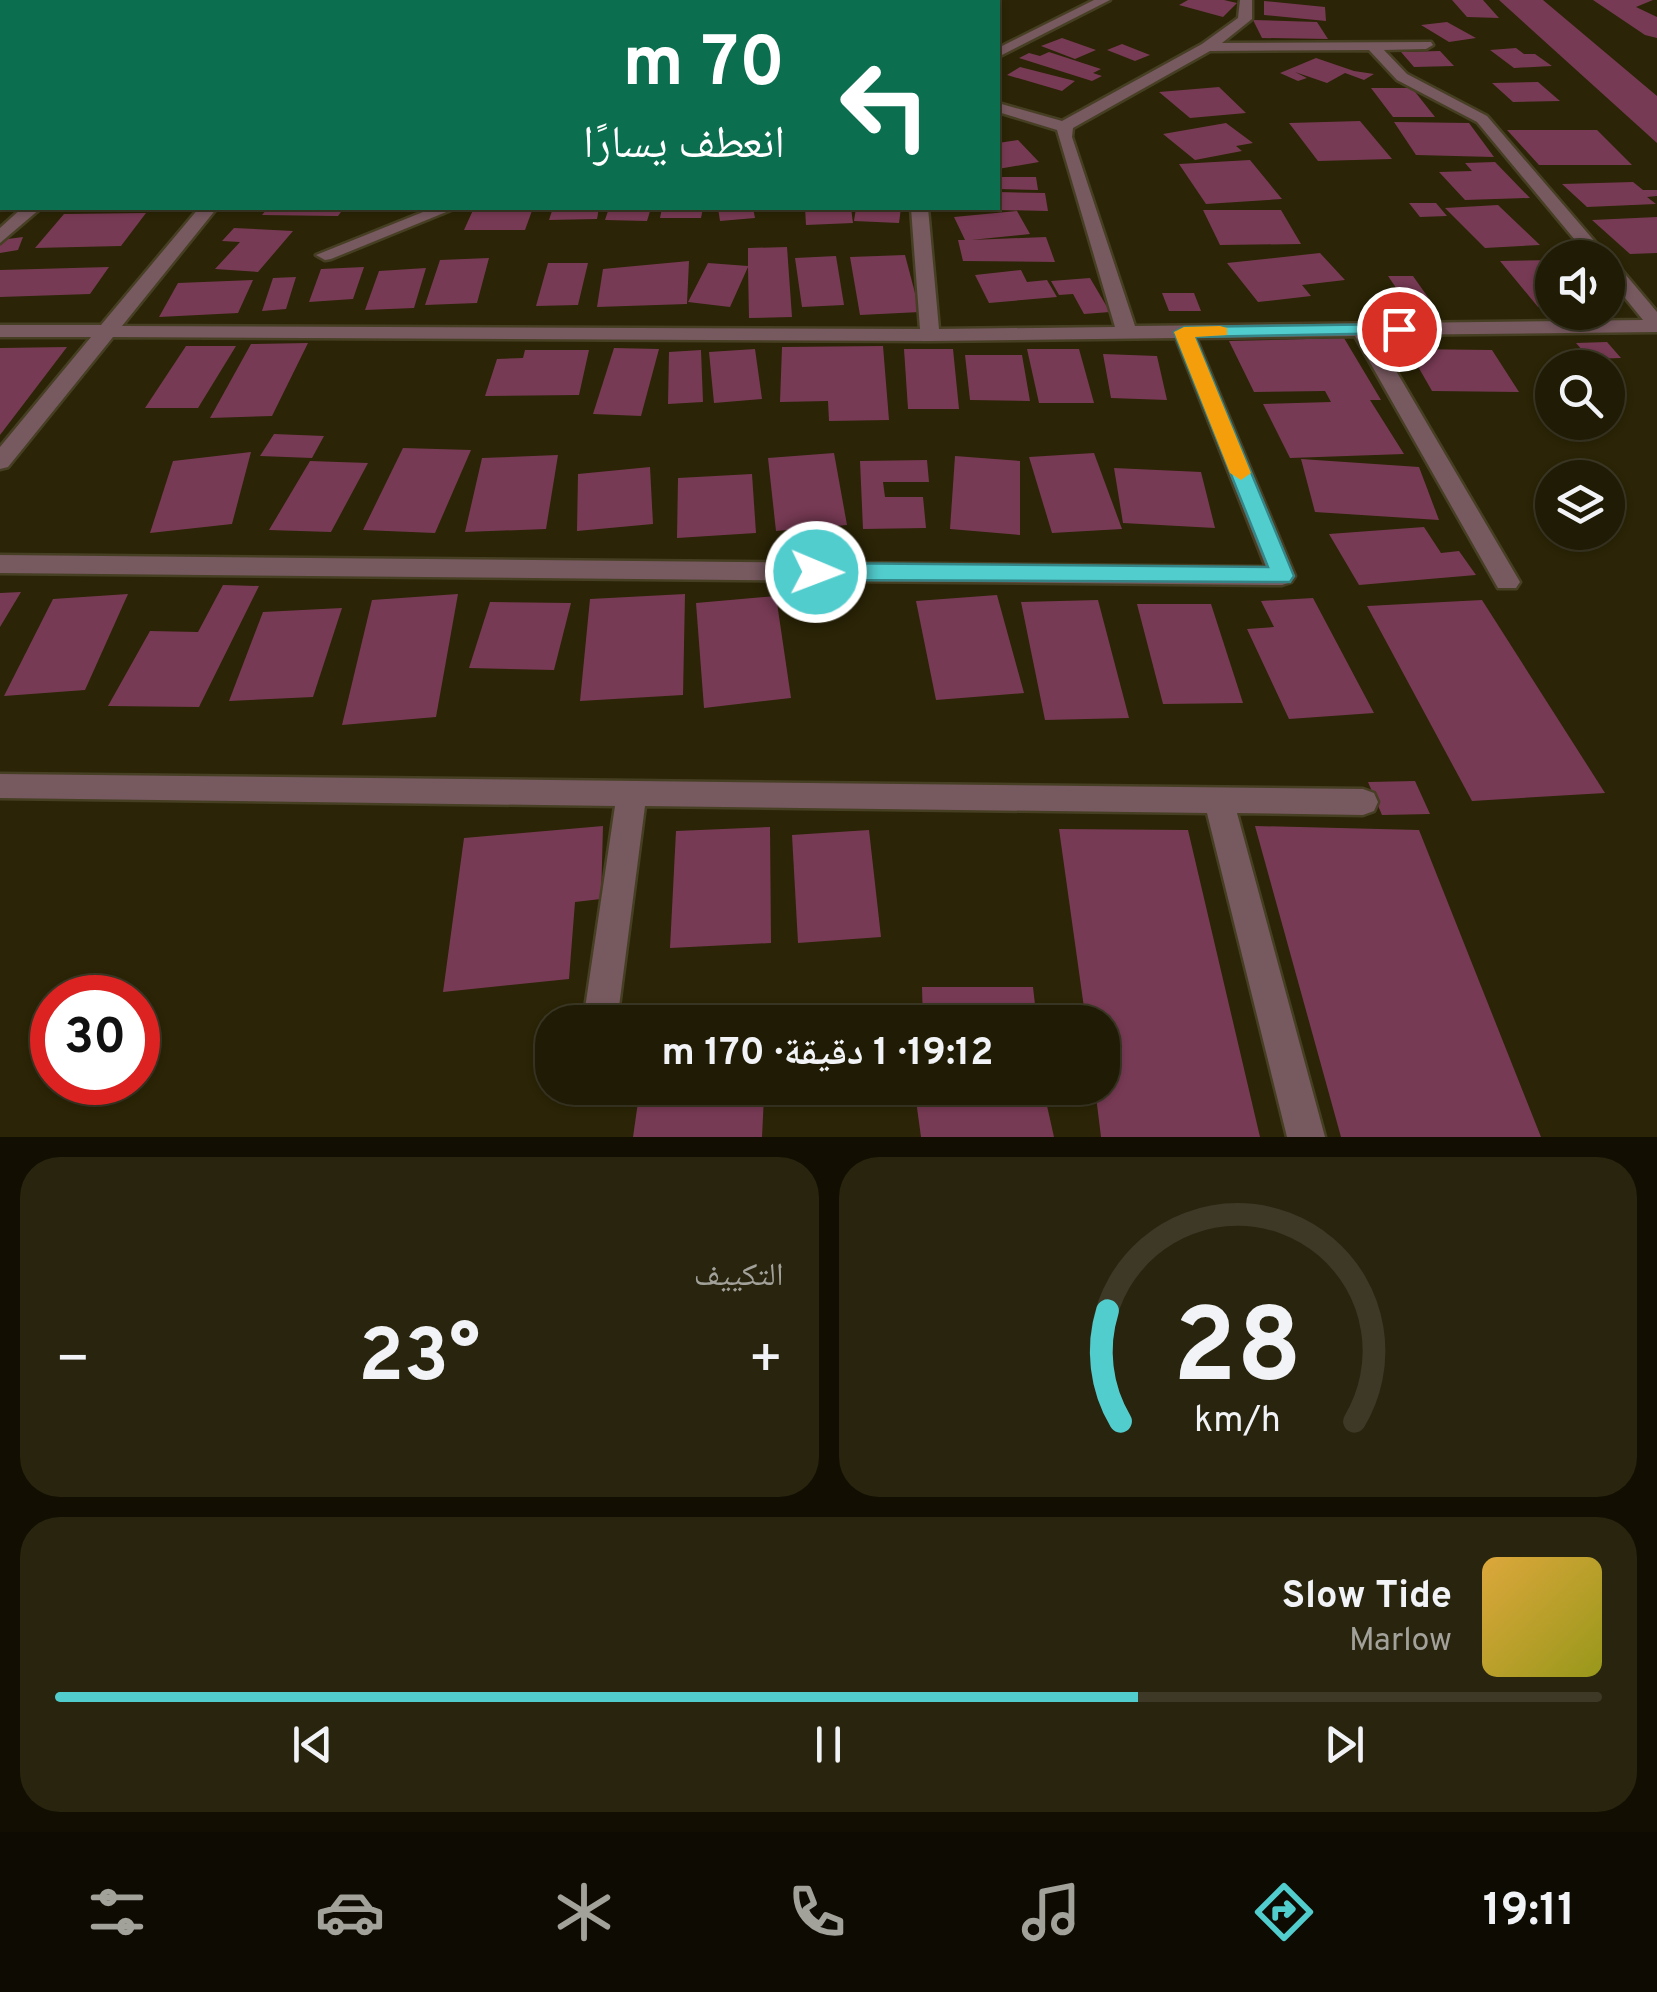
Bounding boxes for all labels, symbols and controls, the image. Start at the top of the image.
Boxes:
text: 70 m [622,22,785,111]
icon: left [820,40,950,170]
text: انعطف يسارًا [583,117,785,174]
map controls [1535,240,1625,550]
button: sound [1535,240,1625,330]
pin [1357,287,1442,372]
icon: arrive [1372,302,1427,357]
button: search [1535,350,1625,440]
button: layers [1535,460,1625,550]
position arrow [764,520,868,624]
speed limit sign: 30 [30,975,160,1105]
text: 19:12 · 1 دقيقة · 170 m [661,1030,994,1079]
text: التكييف [694,1257,784,1297]
text: 28 [1173,1287,1302,1419]
text: 23° [358,1313,480,1408]
text: − [55,1327,90,1397]
text: + [748,1327,784,1397]
text: km/h [1194,1399,1281,1445]
text: Slow Tide [1282,1573,1452,1622]
text: Marlow [1349,1622,1452,1662]
icon: previous [285,1717,340,1772]
icon: pause [801,1717,856,1772]
icon: next [1317,1717,1372,1772]
icon: filters [82,1877,152,1947]
icon: car [315,1877,385,1947]
icon: climate [549,1877,619,1947]
icon: phone [782,1877,852,1947]
icon: music [1016,1877,1086,1947]
icon: directions [1249,1877,1319,1947]
text: 19:11 [1483,1884,1575,1941]

